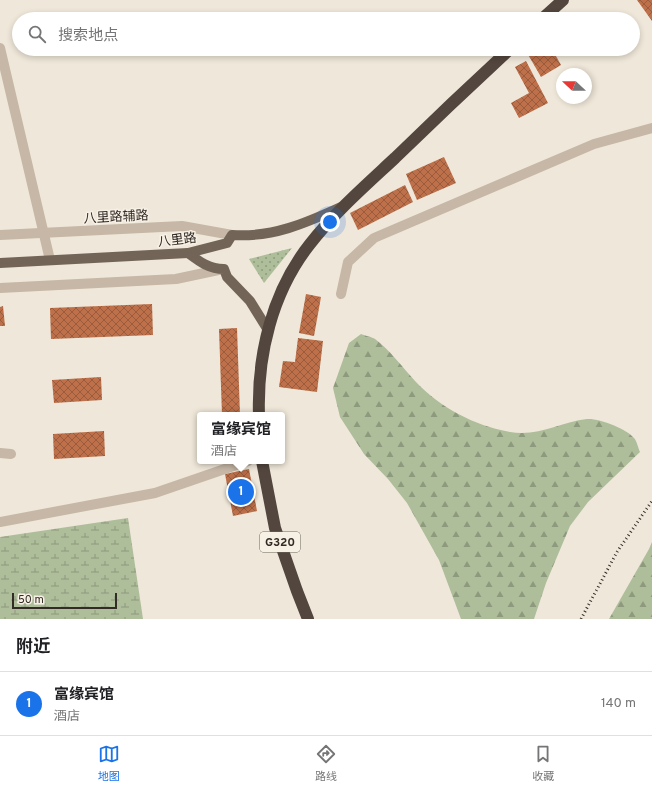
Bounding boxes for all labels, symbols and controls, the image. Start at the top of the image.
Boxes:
search box [12,12,640,56]
icon: search [26,23,48,45]
text: 搜索地点 [58,27,118,46]
north arrow [556,68,592,104]
street label: 八里路辅路 [83,208,149,228]
your location [320,212,340,232]
street label: 八里路 [157,231,198,251]
popup [197,412,285,464]
text: 富缘宾馆 [211,421,271,440]
text: 酒店 [211,444,237,460]
pin: 1 [228,477,254,507]
road number: G320 [260,532,300,552]
scale bar [12,591,117,610]
text: 50 m [18,593,44,607]
text: 附近 [16,637,50,659]
text: 富缘宾馆 [54,686,114,705]
text: 1 [26,696,32,712]
text: 140 m [601,696,636,712]
text: 酒店 [54,709,80,725]
tab: 地图 [98,743,120,784]
tab: 路线 [315,743,337,784]
tab: 收藏 [532,743,554,784]

